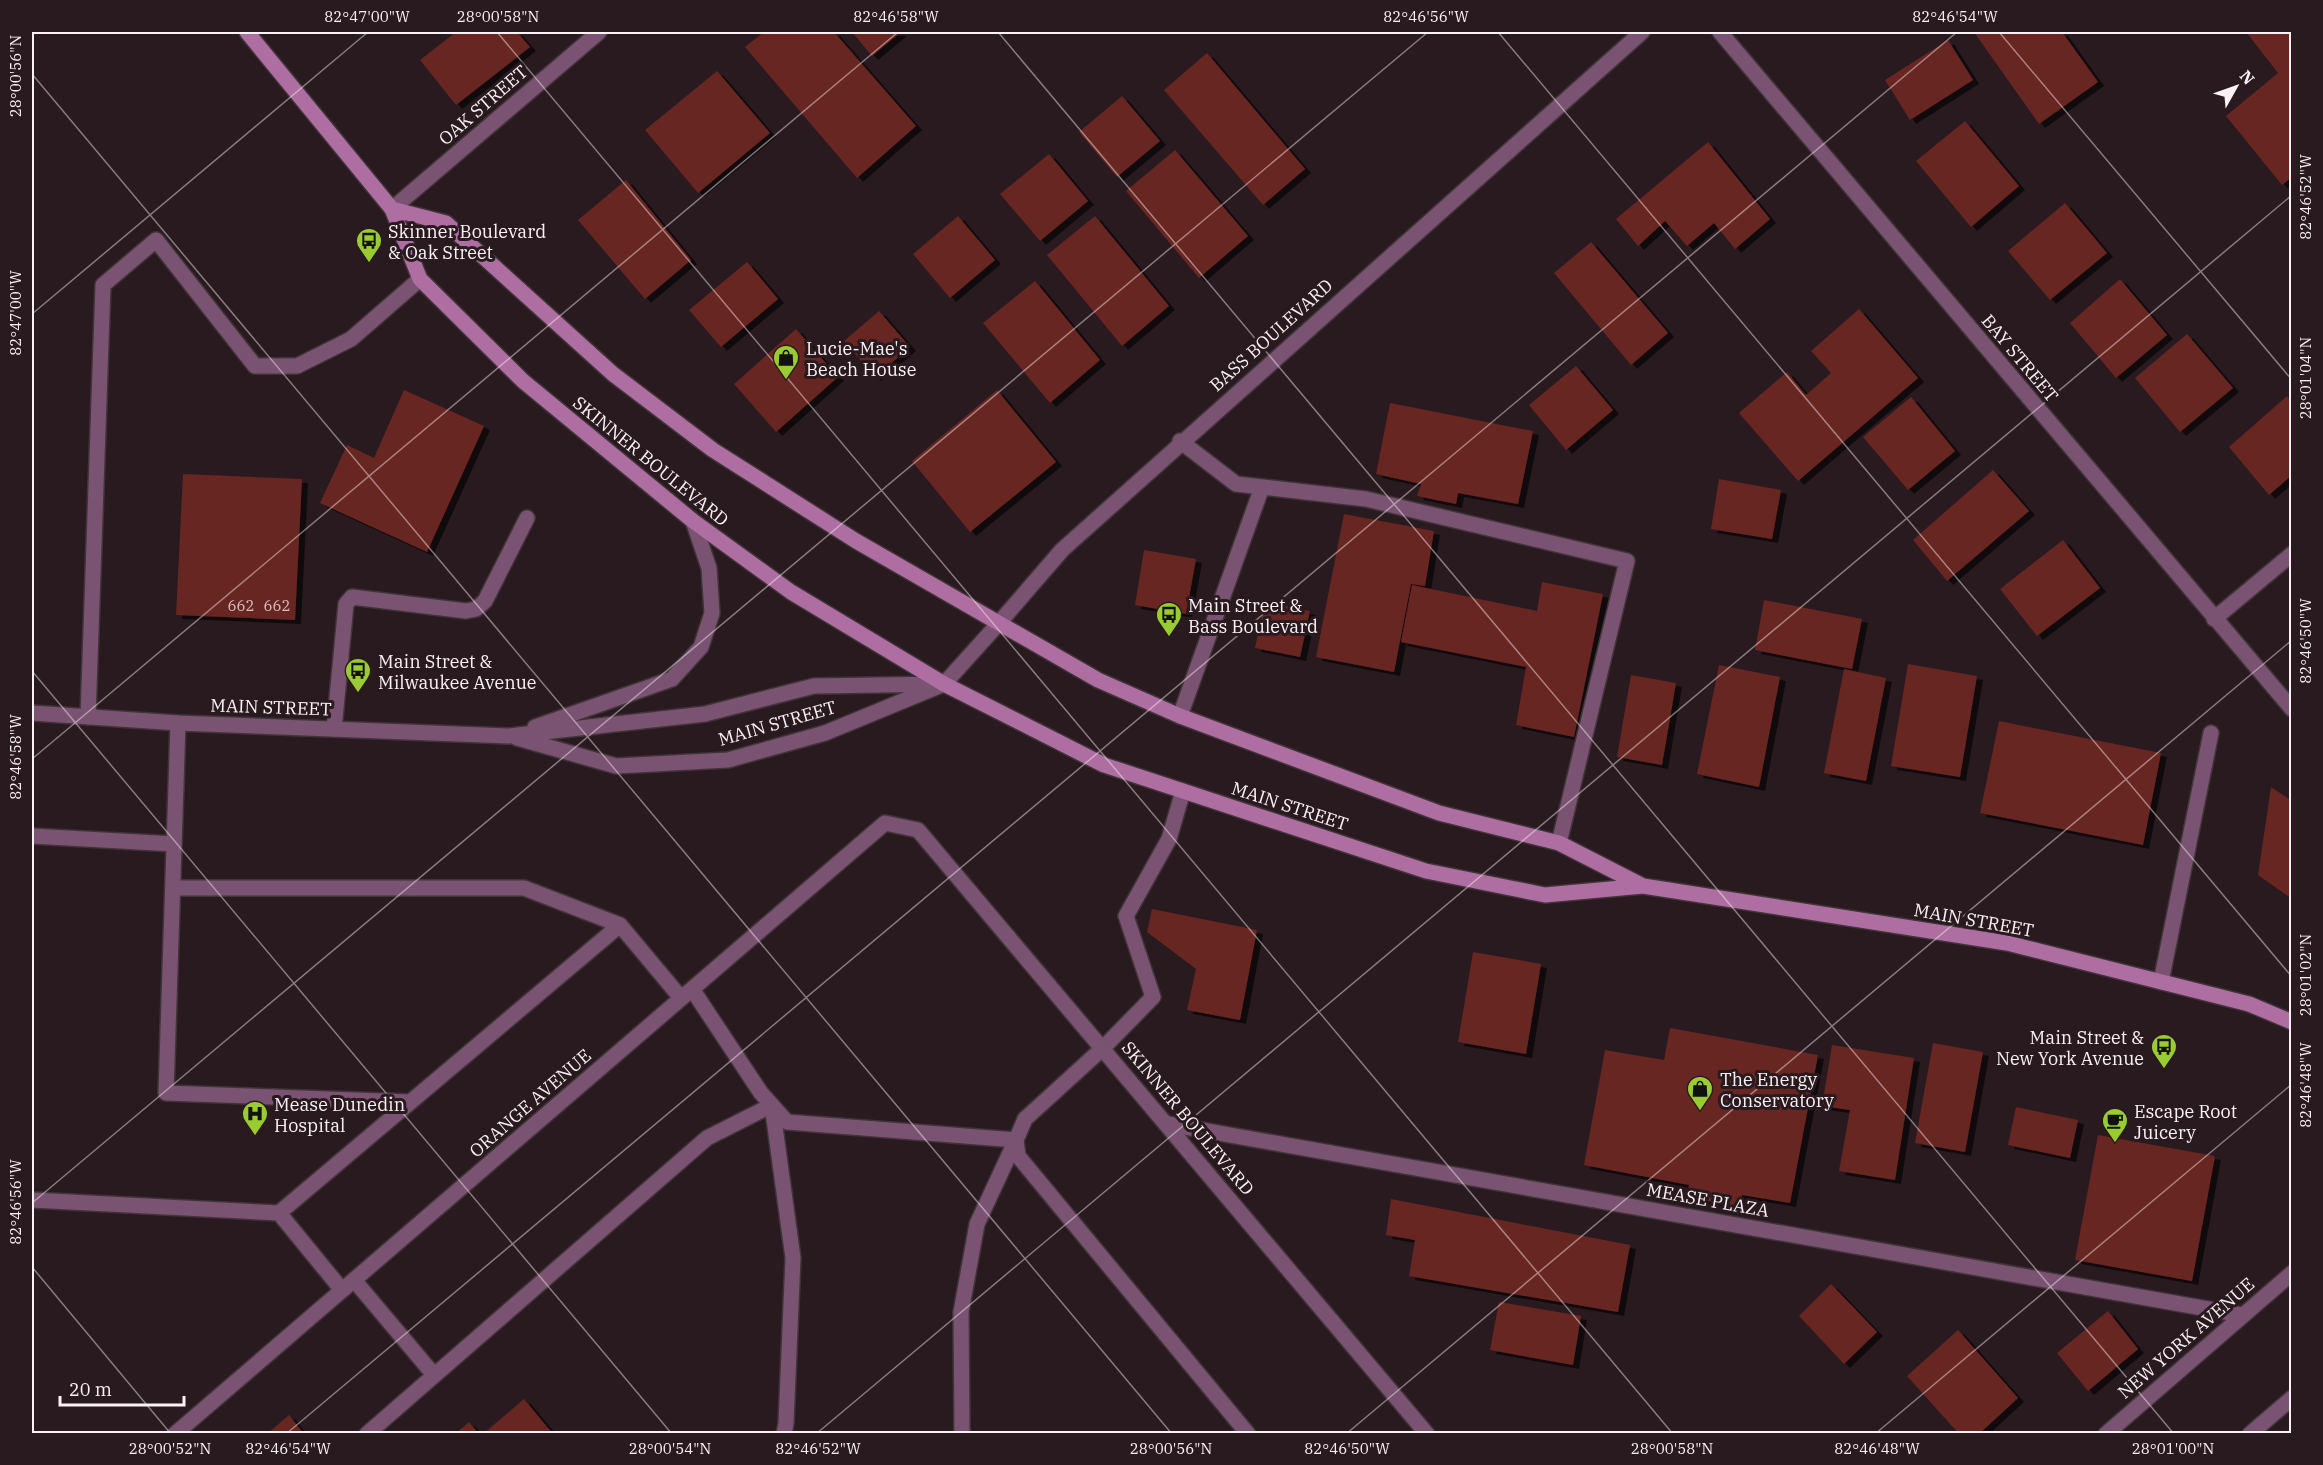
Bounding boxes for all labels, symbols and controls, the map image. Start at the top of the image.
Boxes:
text: 82°47'00"W [324,7,410,26]
text: 28°00'58"N [457,7,539,26]
text: 82°46'58"W [853,7,939,26]
text: 82°46'56"W [1383,7,1469,26]
text: 82°46'54"W [1912,7,1998,26]
text: 28°00'56"N [6,35,25,117]
north arrow [2206,57,2266,117]
street label: OAK STREET [434,60,533,150]
text: N [2236,66,2259,89]
text: 82°46'52"W [2296,154,2315,240]
place label: Skinner Boulevard & Oak Street [388,220,546,264]
bus stop icon: Skinner Boulevard & Oak Street [354,226,384,264]
text: 82°47'00"W [6,270,25,356]
street label: BASS BOULEVARD [1205,274,1337,396]
street label: BAY STREET [1977,309,2064,407]
place label: Lucie-Mae's Beach House [806,337,916,381]
text: 28°01'04"N [2296,337,2315,419]
shop icon: Lucie-Mae's Beach House [771,343,801,381]
street label: SKINNER BOULEVARD [568,391,734,531]
place label: Main Street & Bass Boulevard [1188,594,1318,638]
house number: 662 [227,596,255,615]
house number: 662 [263,596,291,615]
text: 82°46'50"W [2296,598,2315,684]
bus stop icon: Main Street & Bass Boulevard [1154,600,1184,638]
place label: Main Street & Milwaukee Avenue [378,650,536,694]
bus stop icon: Main Street & Milwaukee Avenue [343,656,373,694]
street label: MAIN STREET [210,693,332,721]
street label: MAIN STREET [715,695,839,751]
text: 82°46'58"W [6,714,25,800]
street label: MAIN STREET [1229,776,1352,836]
street label: MAIN STREET [1912,898,2036,942]
text: 28°01'02"N [2296,934,2315,1016]
place label: Main Street & New York Avenue [1996,1026,2144,1070]
bus stop icon: Main Street & New York Avenue [2149,1032,2179,1070]
street label: SKINNER BOULEVARD [1117,1036,1259,1200]
text: 82°46'48"W [2296,1042,2315,1128]
street label: ORANGE AVENUE [464,1044,596,1162]
place label: The Energy Conservatory [1720,1068,1834,1112]
shop icon: The Energy Conservatory [1685,1074,1715,1112]
place label: Mease Dunedin Hospital [274,1093,405,1137]
hospital icon: Mease Dunedin Hospital [240,1099,270,1137]
place label: Escape Root Juicery [2134,1100,2237,1144]
cafe icon: Escape Root Juicery [2100,1106,2130,1144]
text: 82°46'56"W [6,1159,25,1245]
street label: MEASE PLAZA [1645,1178,1772,1222]
street label: NEW YORK AVENUE [2113,1272,2259,1404]
scale bar [60,1369,184,1407]
text: 20 m [69,1378,112,1401]
text: 28°00'52"N [129,1439,211,1458]
text: 82°46'54"W [245,1439,331,1458]
text: 28°00'54"N [629,1439,711,1458]
text: 82°46'52"W [775,1439,861,1458]
text: 28°00'56"N [1130,1439,1212,1458]
text: 82°46'50"W [1304,1439,1390,1458]
text: 28°00'58"N [1631,1439,1713,1458]
text: 82°46'48"W [1834,1439,1920,1458]
text: 28°01'00"N [2132,1439,2214,1458]

